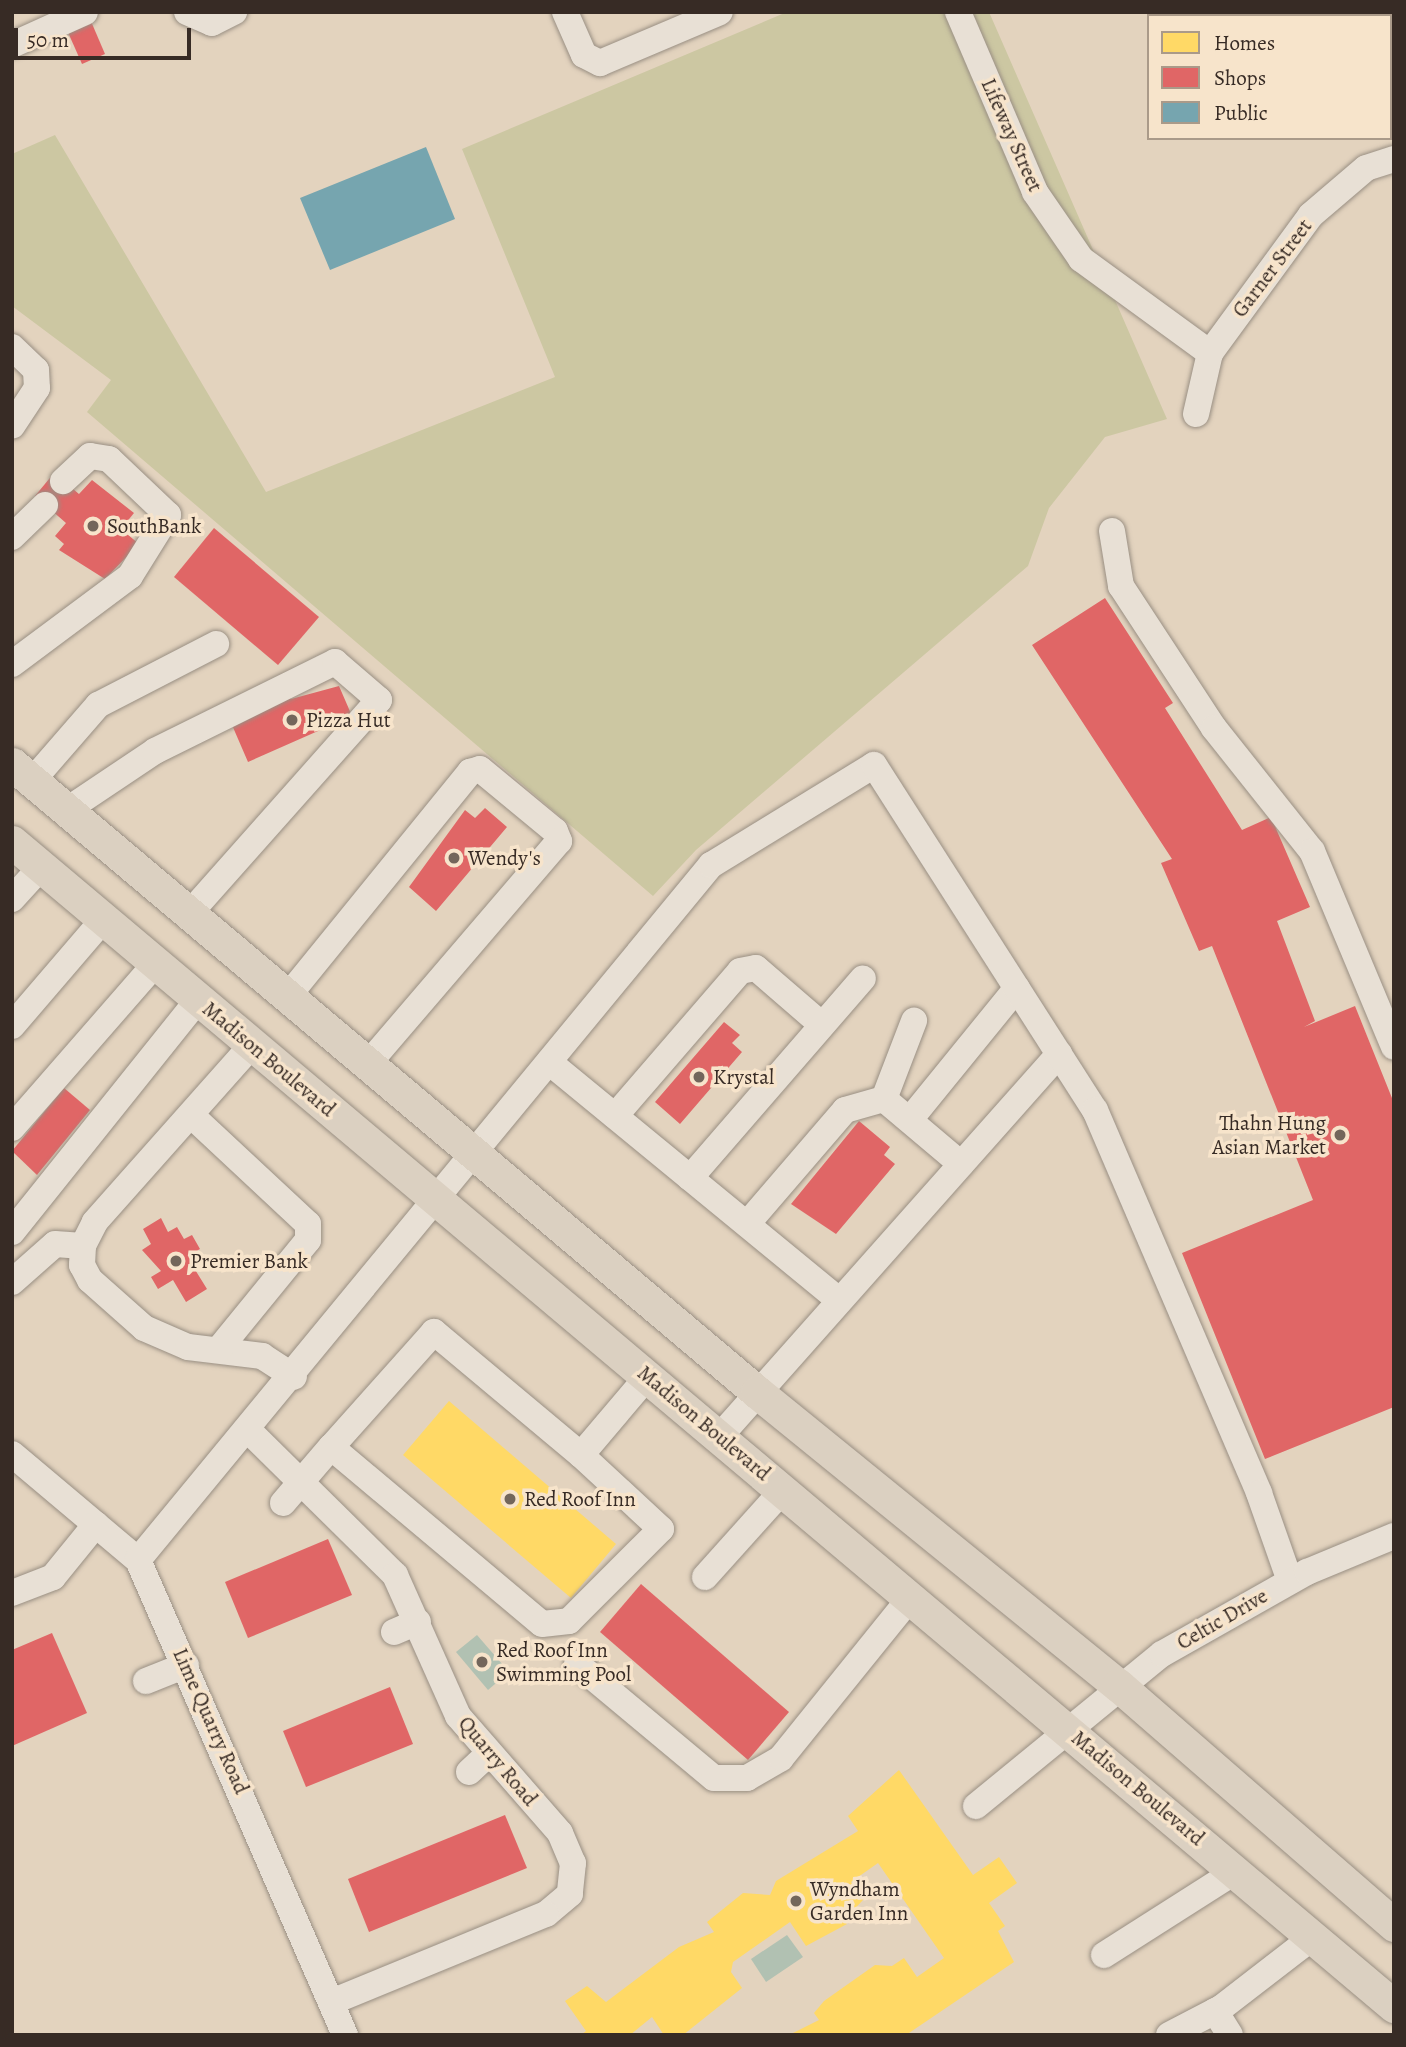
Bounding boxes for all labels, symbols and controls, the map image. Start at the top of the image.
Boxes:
scale bar [18,14,194,58]
legend [1147,14,1392,140]
text: 50 m [27,26,69,54]
text: Homes [1214,29,1275,57]
text: Shops [1214,64,1266,92]
street label: Lifeway Street [976,74,1048,196]
text: Public [1214,99,1268,127]
street label: Garner Street [1227,214,1317,322]
place label: SouthBank [107,513,202,539]
marker: SouthBank [85,518,101,534]
place label: Pizza Hut [306,707,391,733]
marker: Pizza Hut [284,712,300,728]
place label: Wendy's [468,845,541,871]
marker: Wendy's [446,850,462,866]
street label: Madison Boulevard [197,996,341,1122]
place label: Krystal [713,1064,774,1090]
marker: Krystal [691,1069,707,1085]
place label: Thahn Hung Asian Market [1212,1110,1326,1160]
marker: Thahn Hung Asian Market [1332,1127,1348,1143]
place label: Premier Bank [190,1248,308,1274]
marker: Premier Bank [168,1253,184,1269]
street label: Madison Boulevard [632,1360,776,1486]
place label: Red Roof Inn [524,1486,636,1512]
marker: Red Roof Inn [502,1491,518,1507]
street label: Celtic Drive [1172,1583,1272,1655]
place label: Red Roof Inn Swimming Pool [496,1637,631,1687]
street label: Lime Quarry Road [168,1644,254,1798]
marker: Red Roof Inn Swimming Pool [474,1654,490,1670]
street label: Quarry Road [453,1711,543,1811]
street label: Madison Boulevard [1066,1725,1210,1851]
place label: Wyndham Garden Inn [810,1876,908,1926]
marker: Wyndham Garden Inn [788,1893,804,1909]

